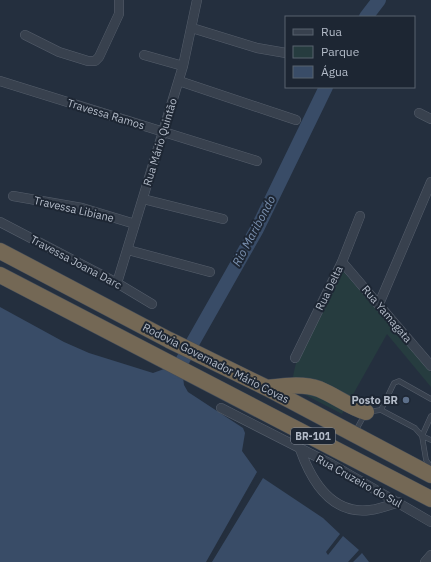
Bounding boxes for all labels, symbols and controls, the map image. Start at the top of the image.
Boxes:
legend [285,16,415,88]
text: Rua [321,24,342,39]
text: Parque [321,44,360,59]
text: Água [321,64,349,79]
street label: Travessa Ramos [66,96,146,132]
street label: Rua Mário Quintão [140,96,180,188]
street label: Travessa Libiane [33,193,115,225]
water label: Rio Maribondo [229,193,279,269]
street label: Travessa Joana Darc [28,232,124,292]
street label: Rua Delta [312,263,346,313]
street label: Rua Yamagata [359,283,415,346]
street label: Rodovia Governador Mário Covas [141,320,291,406]
place label: Posto BR [352,393,398,407]
marker: Posto BR [401,395,411,405]
road number: BR-101 [291,428,335,444]
street label: Rua Cruzeiro do Sul [314,452,404,510]

